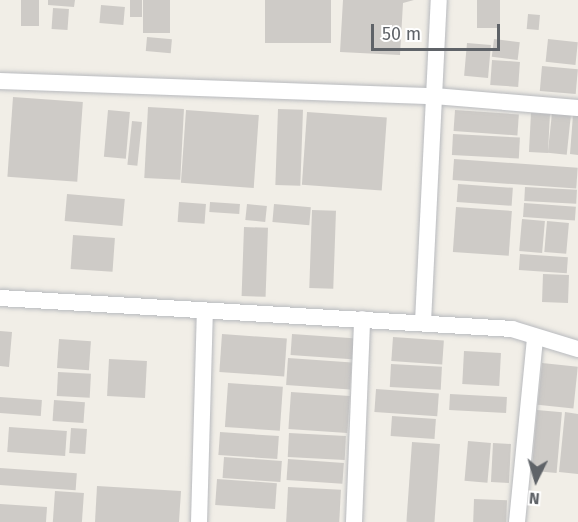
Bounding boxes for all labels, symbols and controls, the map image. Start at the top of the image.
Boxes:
scale bar [374,12,503,50]
text: 50 m [382,23,421,45]
north arrow [506,450,566,510]
text: N [528,489,541,508]

